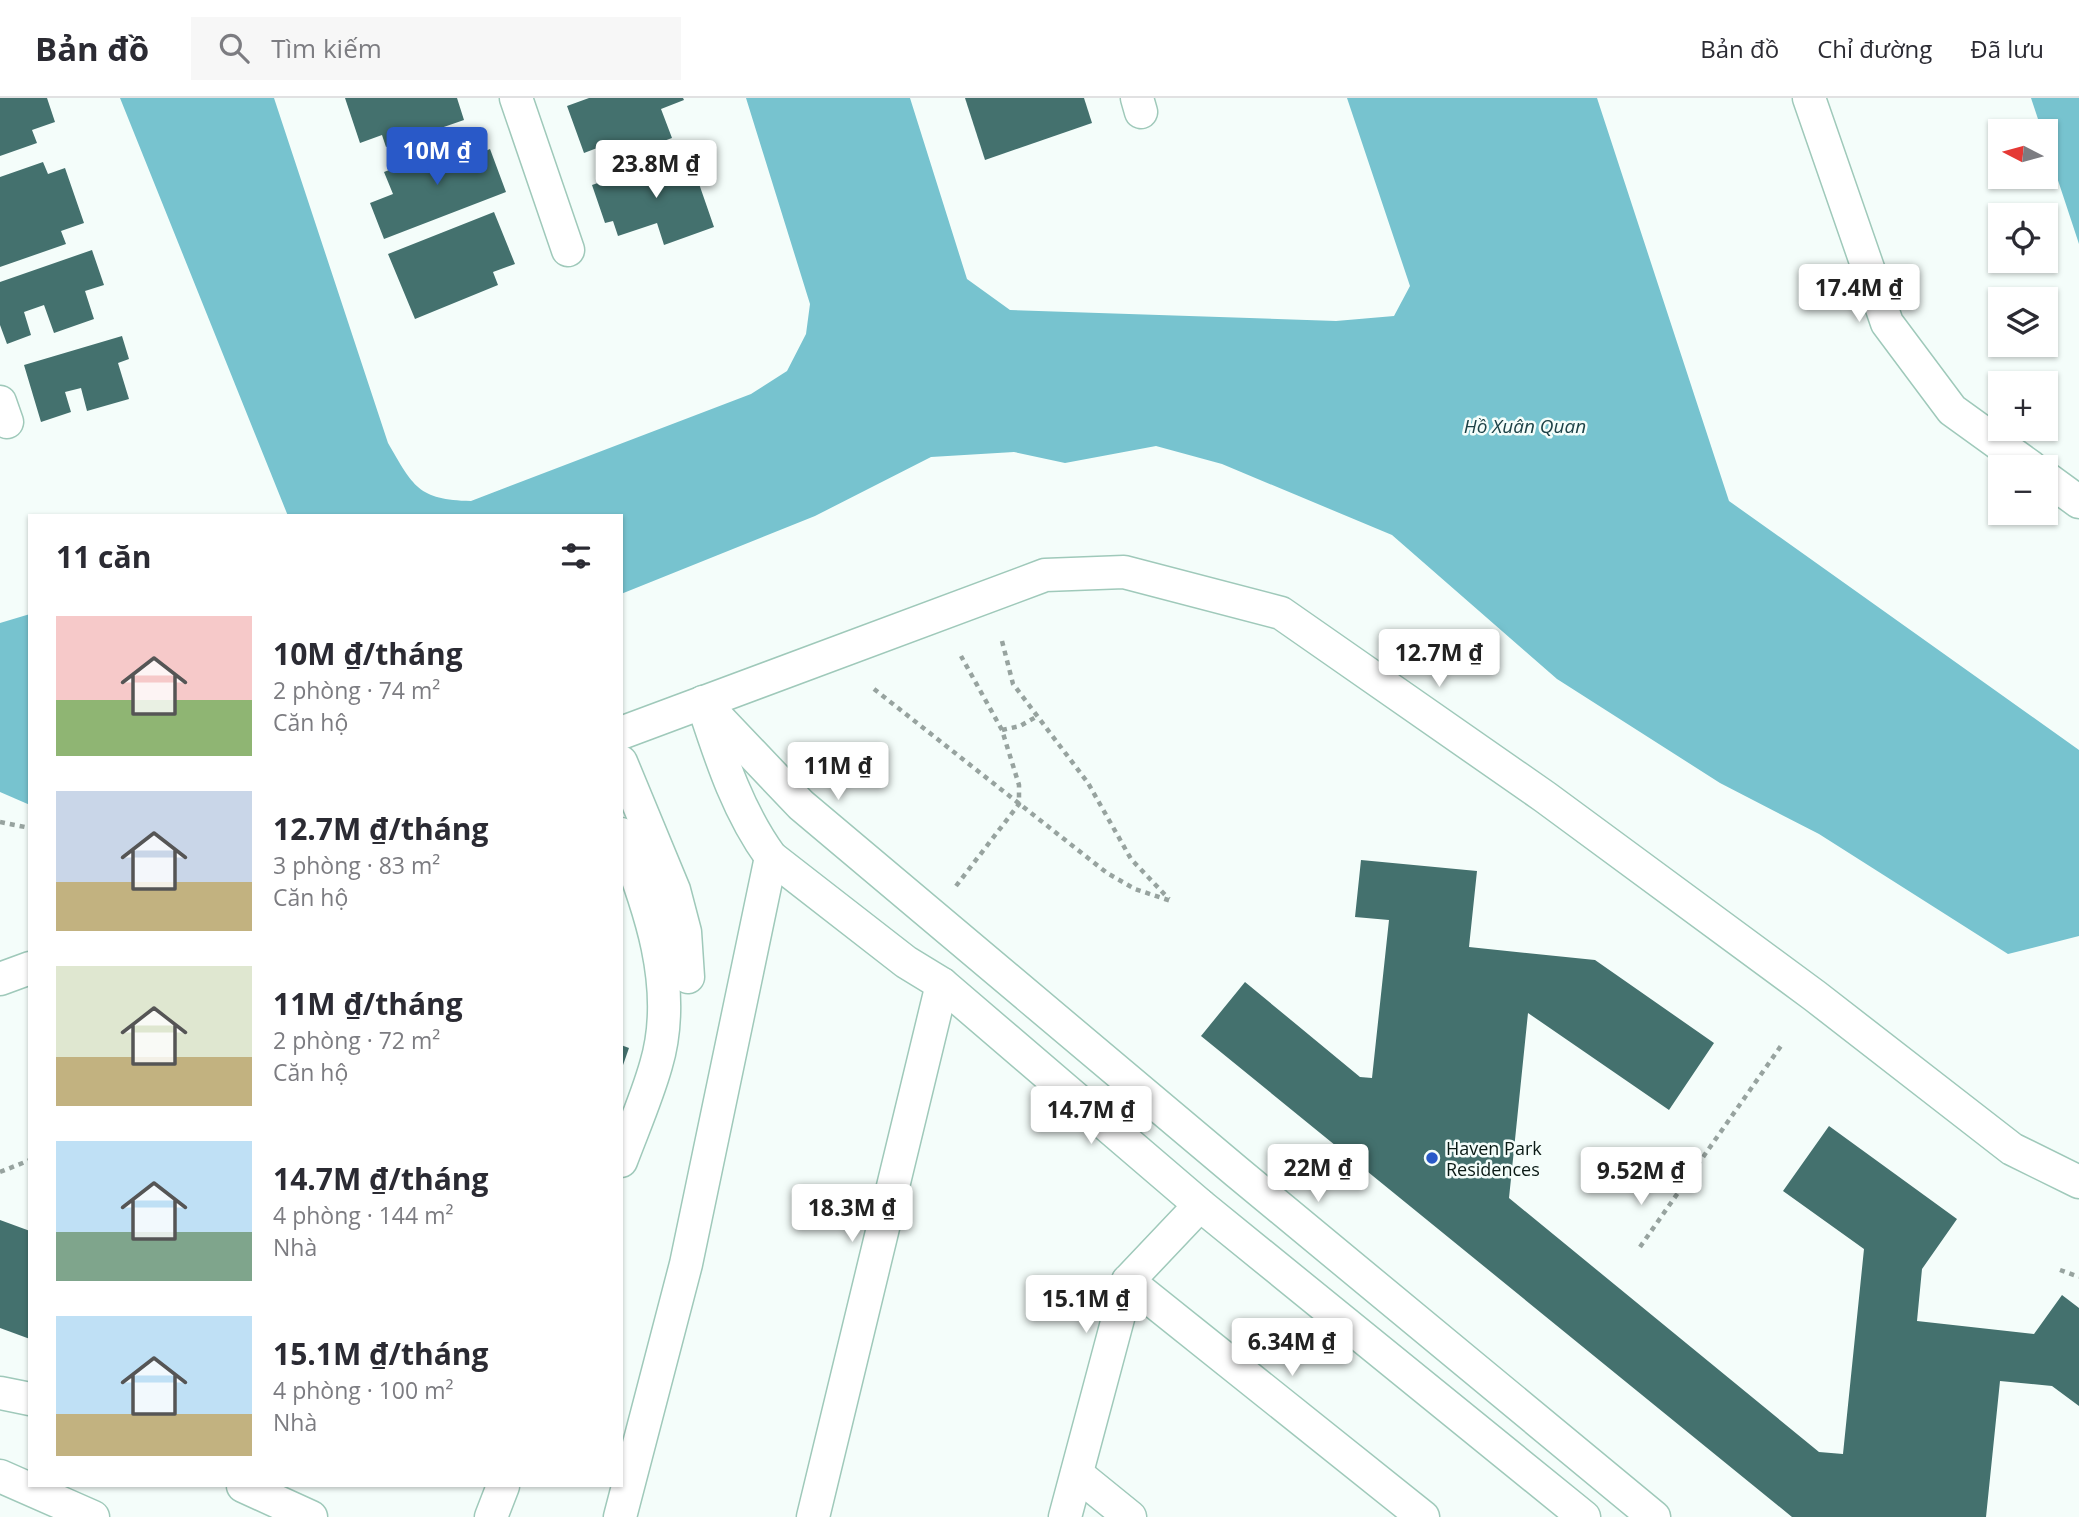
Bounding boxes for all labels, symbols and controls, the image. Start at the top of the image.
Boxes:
search box [191,17,681,80]
text: Bản đồ [35,26,149,71]
icon: search [215,29,253,67]
text: Tìm kiếm [271,30,382,66]
text: Bản đồ [1700,32,1779,65]
text: Chỉ đường [1817,32,1932,65]
text: Đã lưu [1970,32,2044,65]
north arrow [1988,119,2058,189]
map controls [1988,119,2058,525]
pin: 10M ₫ [388,127,486,187]
text: 10M ₫ [403,134,471,166]
pin: 23.8M ₫ [591,140,721,200]
text: 23.8M ₫ [612,147,700,179]
button: locate [1988,203,2058,273]
pin: 17.4M ₫ [1794,264,1924,324]
text: 17.4M ₫ [1815,271,1903,303]
button: layers [1988,287,2058,357]
button: + [1988,371,2058,441]
water label: Hồ Xuân Quan [1464,413,1586,439]
button: − [1988,455,2058,525]
text: 11 căn [56,536,151,577]
icon: filters [557,537,595,575]
pin: 12.7M ₫ [1374,630,1504,689]
text: 10M ₫/tháng [273,633,463,674]
text: 12.7M ₫ [1395,636,1483,668]
icon: home [112,644,196,728]
text: 2 phòng · 74 m² [273,674,440,706]
text: Căn hộ [273,706,348,738]
pin: 11M ₫ [789,742,887,802]
text: 11M ₫ [804,749,872,781]
text: 12.7M ₫/tháng [273,808,488,849]
icon: home [112,819,196,903]
text: 3 phòng · 83 m² [273,849,440,881]
text: Căn hộ [273,881,348,913]
text: 11M ₫/tháng [273,983,463,1024]
icon: home [112,994,196,1078]
text: 2 phòng · 72 m² [273,1024,440,1056]
text: Căn hộ [273,1056,348,1088]
pin: 14.7M ₫ [1026,1086,1156,1146]
text: 14.7M ₫ [1047,1093,1135,1125]
place label: Haven Park Residences [1446,1136,1542,1181]
pin: 22M ₫ [1269,1144,1367,1204]
pin: 9.52M ₫ [1576,1148,1706,1207]
marker: Haven Park Residences [1424,1150,1440,1166]
text: 22M ₫ [1284,1151,1352,1183]
text: 9.52M ₫ [1597,1154,1685,1186]
text: 14.7M ₫/tháng [273,1158,488,1199]
icon: home [112,1169,196,1253]
pin: 18.3M ₫ [787,1184,917,1244]
text: 18.3M ₫ [808,1191,896,1223]
text: 4 phòng · 144 m² [273,1199,453,1231]
text: Nhà [273,1231,317,1263]
pin: 15.1M ₫ [1021,1276,1151,1335]
text: 15.1M ₫ [1042,1282,1130,1314]
pin: 6.34M ₫ [1227,1318,1357,1378]
text: 6.34M ₫ [1248,1325,1336,1357]
text: 15.1M ₫/tháng [273,1333,488,1374]
icon: home [112,1344,196,1428]
text: 4 phòng · 100 m² [273,1374,453,1406]
text: Nhà [273,1406,317,1438]

